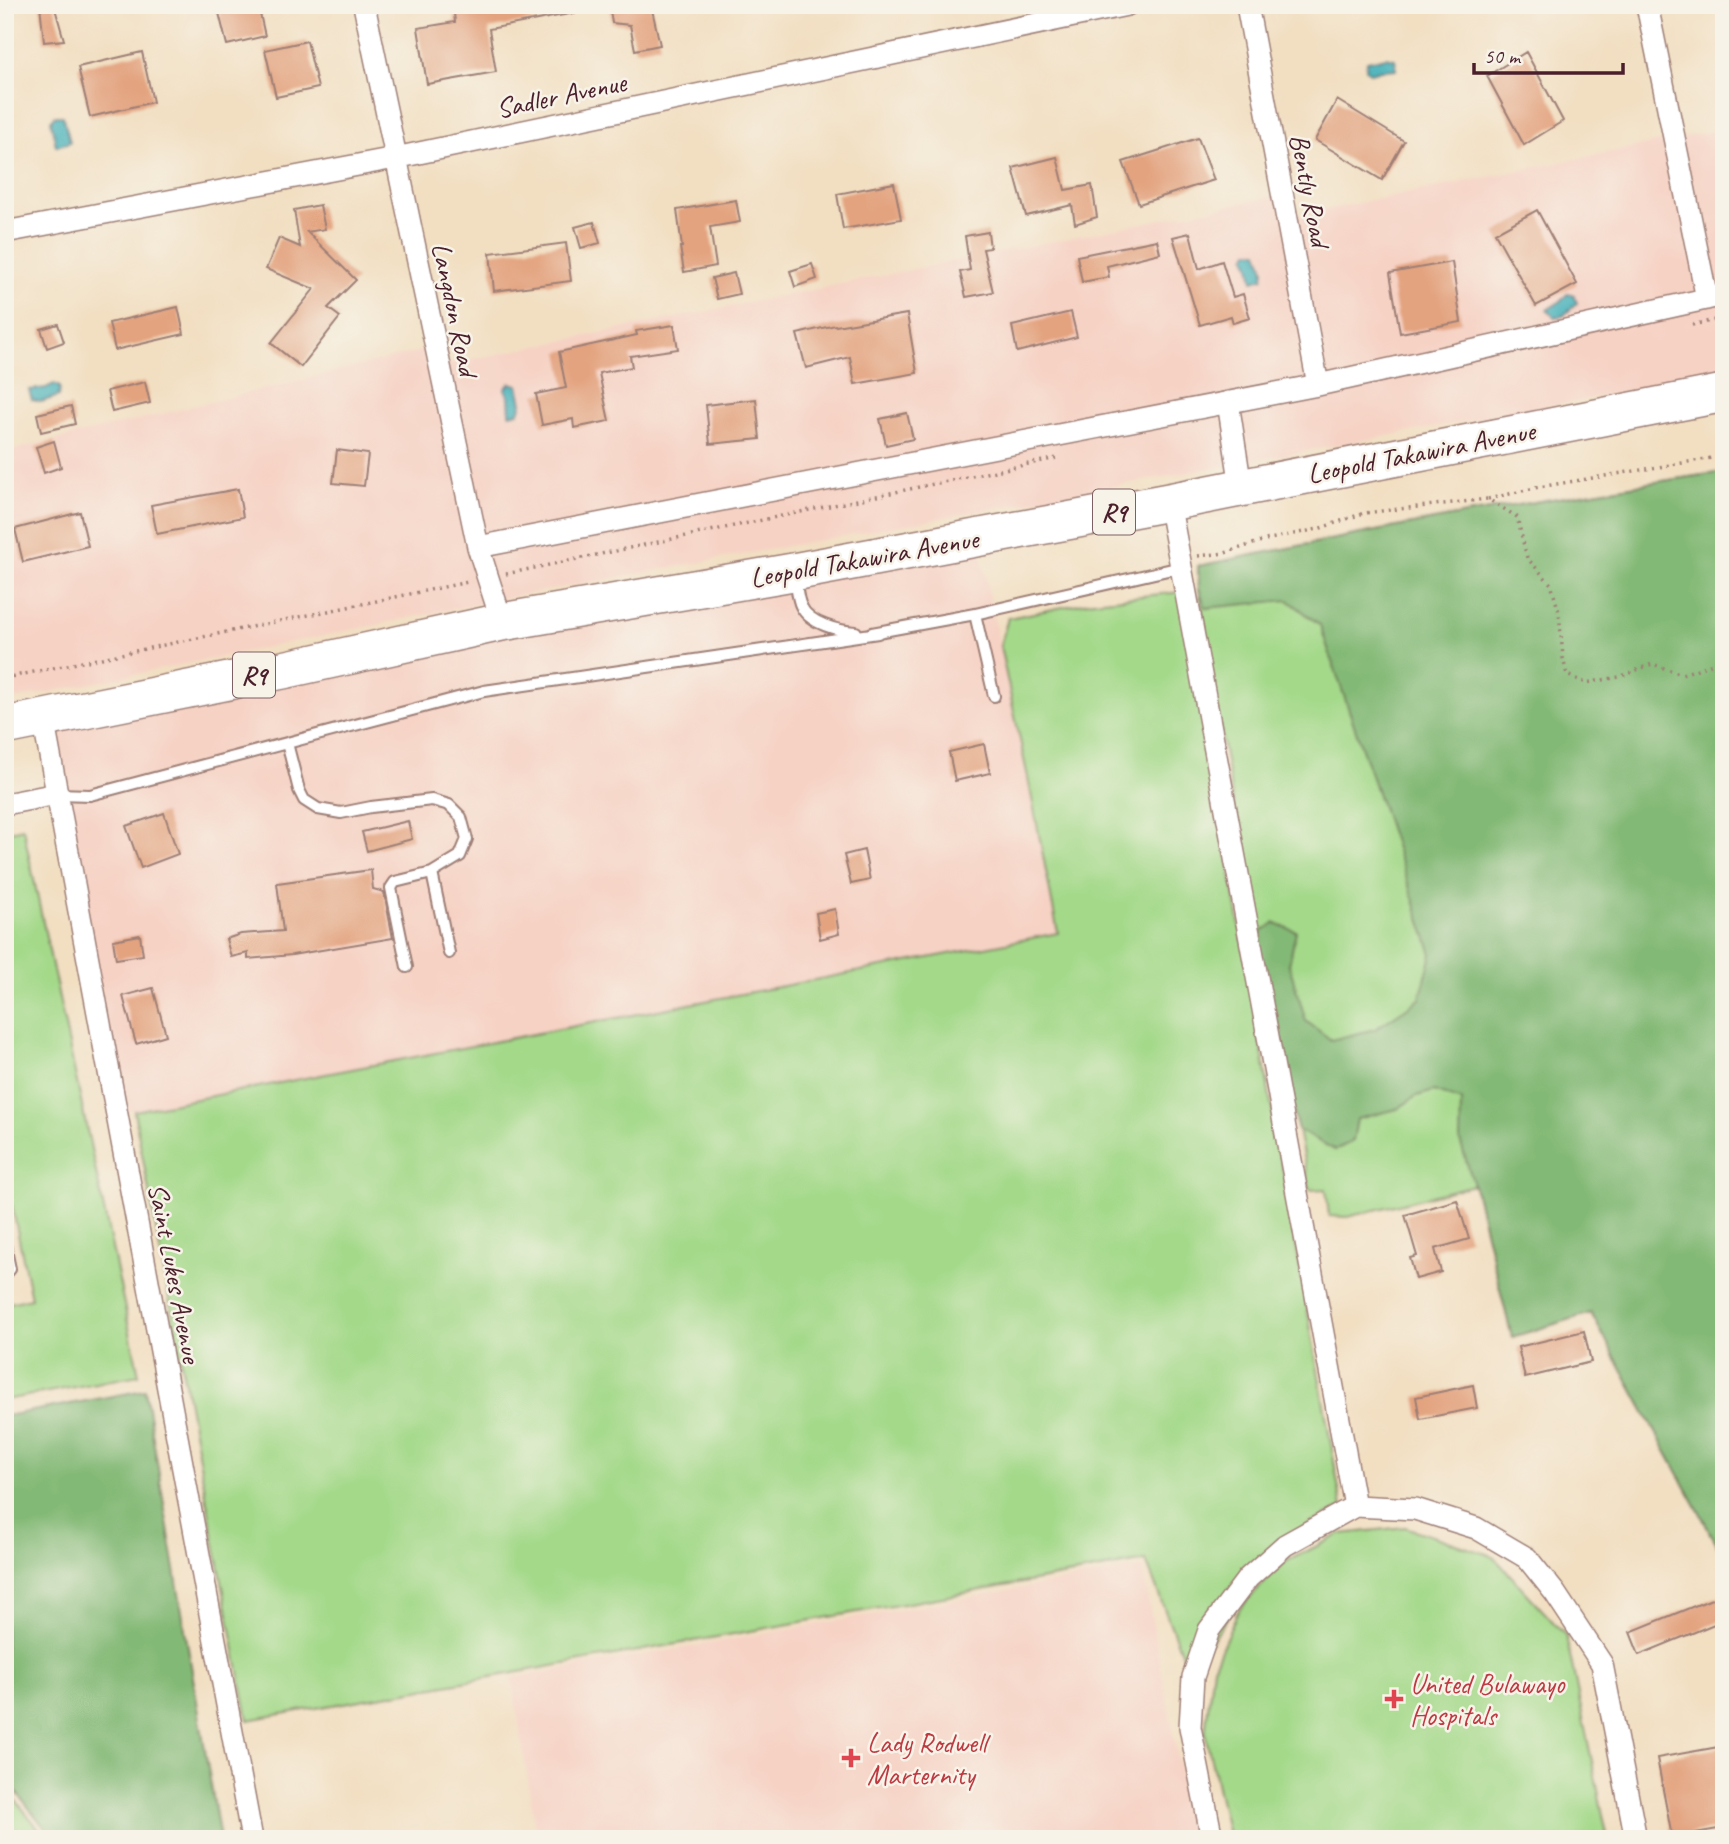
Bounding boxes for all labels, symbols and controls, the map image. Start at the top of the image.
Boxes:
scale bar [1474,32,1622,76]
text: 50 m [1484,43,1522,69]
street label: Sadler Avenue [493,64,631,126]
street label: Bently Road [1282,131,1339,253]
street label: Langdon Road [424,239,487,382]
street label: Leopold Takawira Avenue [1304,412,1540,491]
road number: R9 [1093,490,1135,534]
street label: Leopold Takawira Avenue [747,520,983,595]
road number: R9 [233,652,275,698]
street label: Saint Lukes Avenue [140,1180,210,1367]
place label: United Bulawayo Hospitals [1410,1666,1567,1733]
marker: United Bulawayo Hospitals [1384,1689,1404,1709]
place label: Lady Rodwell Marternity [867,1725,992,1792]
marker: Lady Rodwell Marternity [841,1748,861,1768]

